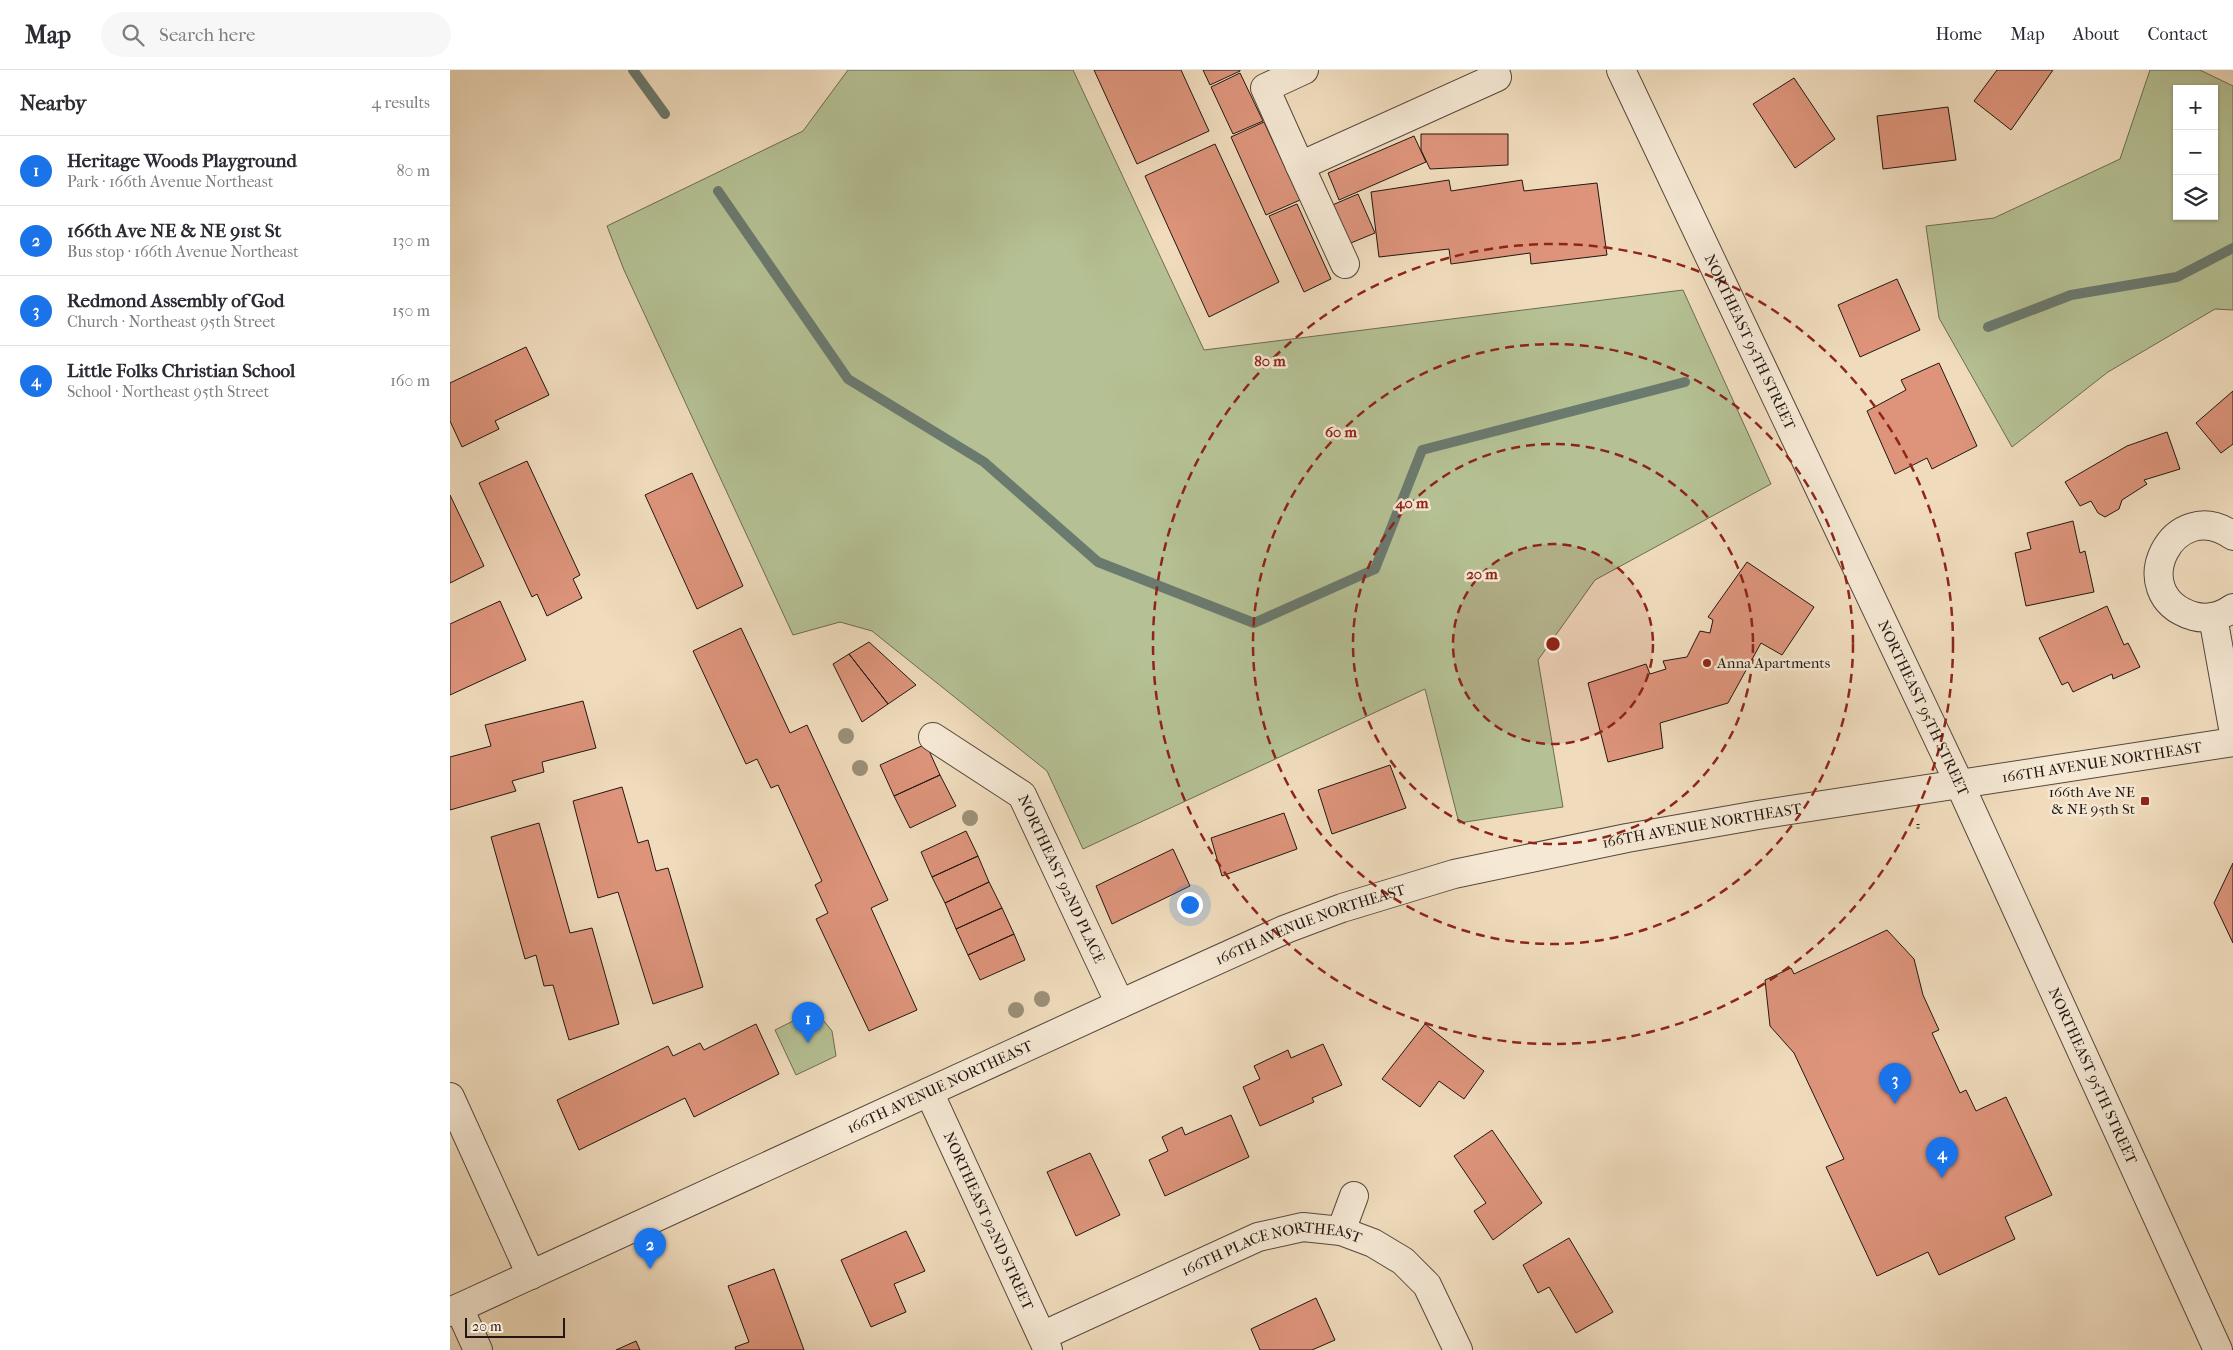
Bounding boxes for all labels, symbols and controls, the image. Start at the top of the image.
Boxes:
search box [101,12,451,57]
text: Map [25,21,71,49]
icon: search [119,21,147,49]
text: Search here [159,24,255,46]
text: Home [1935,24,1982,45]
text: Map [2010,24,2045,45]
text: About [2073,24,2119,45]
text: Contact [2147,24,2208,45]
map controls [2173,85,2218,220]
button: + [2173,85,2218,130]
text: Nearby [20,91,86,115]
text: 4 results [372,93,430,112]
button: − [2173,130,2218,175]
text: Heritage Woods Playground [67,150,297,172]
text: 1 [33,161,39,180]
text: 80 m [396,161,430,180]
text: Park · 166th Avenue Northeast [67,172,273,191]
button: layers [2173,175,2218,220]
text: 166th Ave NE & NE 91st St [67,220,281,242]
text: 2 [32,231,40,250]
text: 130 m [392,231,430,250]
text: Bus stop · 166th Avenue Northeast [67,242,299,261]
street label: NORTHEAST 95TH STREET [1701,251,1800,433]
text: Redmond Assembly of God [67,290,284,312]
text: 3 [33,301,39,320]
text: 150 m [392,301,430,320]
text: Church · Northeast 95th Street [67,312,276,331]
text: 80 m [1254,352,1286,370]
text: Little Folks Christian School [67,360,295,382]
text: 4 [31,371,41,390]
text: 160 m [390,371,430,390]
text: School · Northeast 95th Street [67,382,269,401]
text: 60 m [1325,423,1358,441]
text: 40 m [1395,494,1429,512]
text: 20 m [1466,565,1498,583]
street label: NORTHEAST 95TH STREET [1874,617,1973,799]
centre of rings [1544,635,1562,653]
place label: Anna Apartments [1716,654,1831,672]
marker: Anna Apartments [1701,657,1713,669]
street label: 166TH AVENUE NORTHEAST [2001,738,2204,786]
place label: 166th Ave NE & NE 95th St [2049,783,2136,818]
street label: NORTHEAST 92ND PLACE [1014,792,1109,966]
marker: 166th Ave NE & NE 95th St [2139,795,2151,807]
street label: 166TH AVENUE NORTHEAST [1601,799,1804,852]
street label: 166TH AVENUE NORTHEAST [1213,880,1408,969]
your location [1177,892,1203,918]
street label: NORTHEAST 95TH STREET [2045,985,2141,1168]
pin: 1 [792,1002,824,1043]
street label: 166TH AVENUE NORTHEAST [844,1036,1036,1137]
pin: 3 [1879,1063,1911,1104]
street label: NORTHEAST 92ND STREET [940,1129,1038,1314]
pin: 4 [1926,1137,1958,1178]
street label: 166TH PLACE NORTHEAST [1179,1218,1365,1280]
pin: 2 [634,1228,666,1269]
scale bar [465,1315,565,1338]
text: 20 m [472,1318,502,1335]

